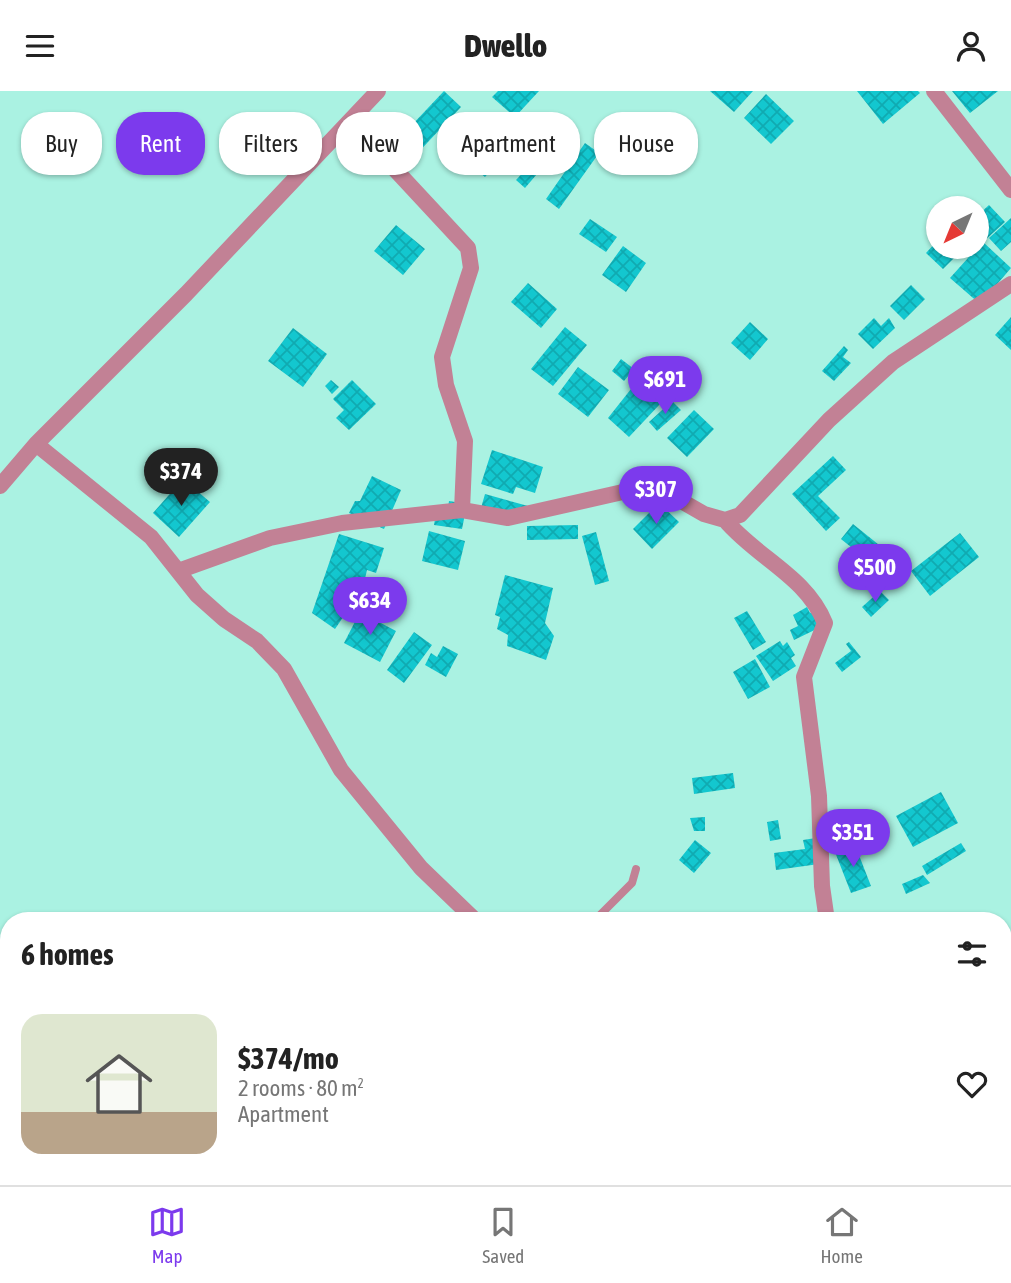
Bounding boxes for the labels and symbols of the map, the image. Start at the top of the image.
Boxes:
north arrow [926,196,989,259]
pin: $691 [624,357,706,416]
pin: $374 [140,449,222,508]
pin: $307 [615,467,697,526]
pin: $500 [834,545,916,604]
pin: $634 [329,577,411,637]
pin: $351 [812,809,894,869]

